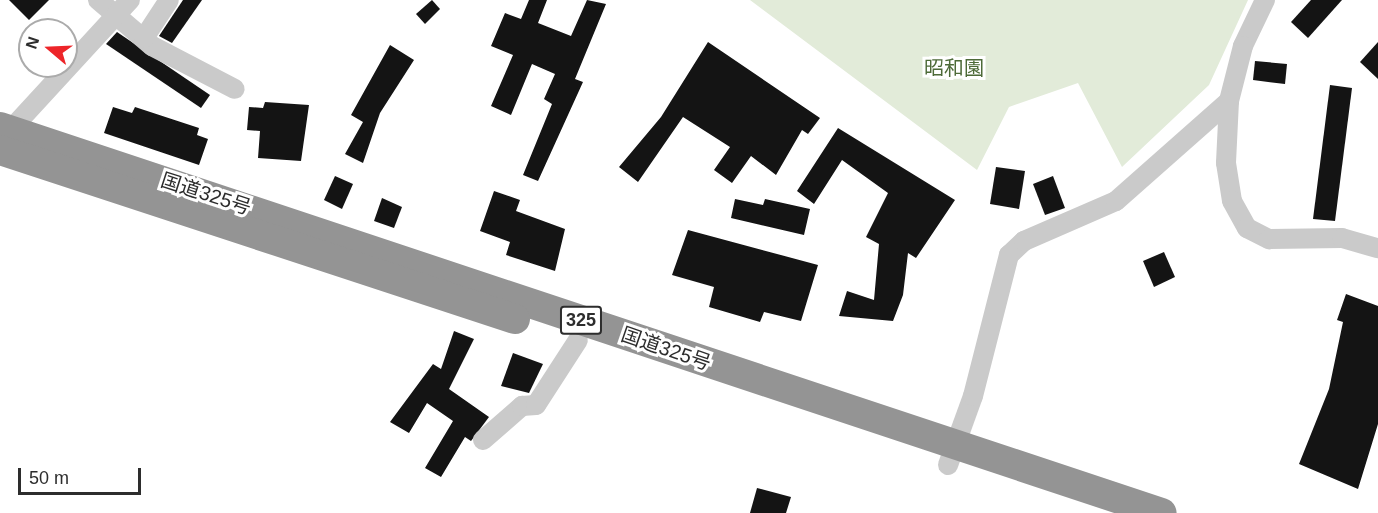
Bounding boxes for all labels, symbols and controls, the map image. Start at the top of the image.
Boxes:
north arrow [18,18,78,78]
text: N [22,34,42,51]
park label: 昭和園 [924,56,984,80]
street label: 国道325号 [158,168,254,220]
road number: 325 [558,305,604,335]
street label: 国道325号 [618,322,714,376]
scale bar [21,456,144,494]
text: 50 m [29,468,69,488]

